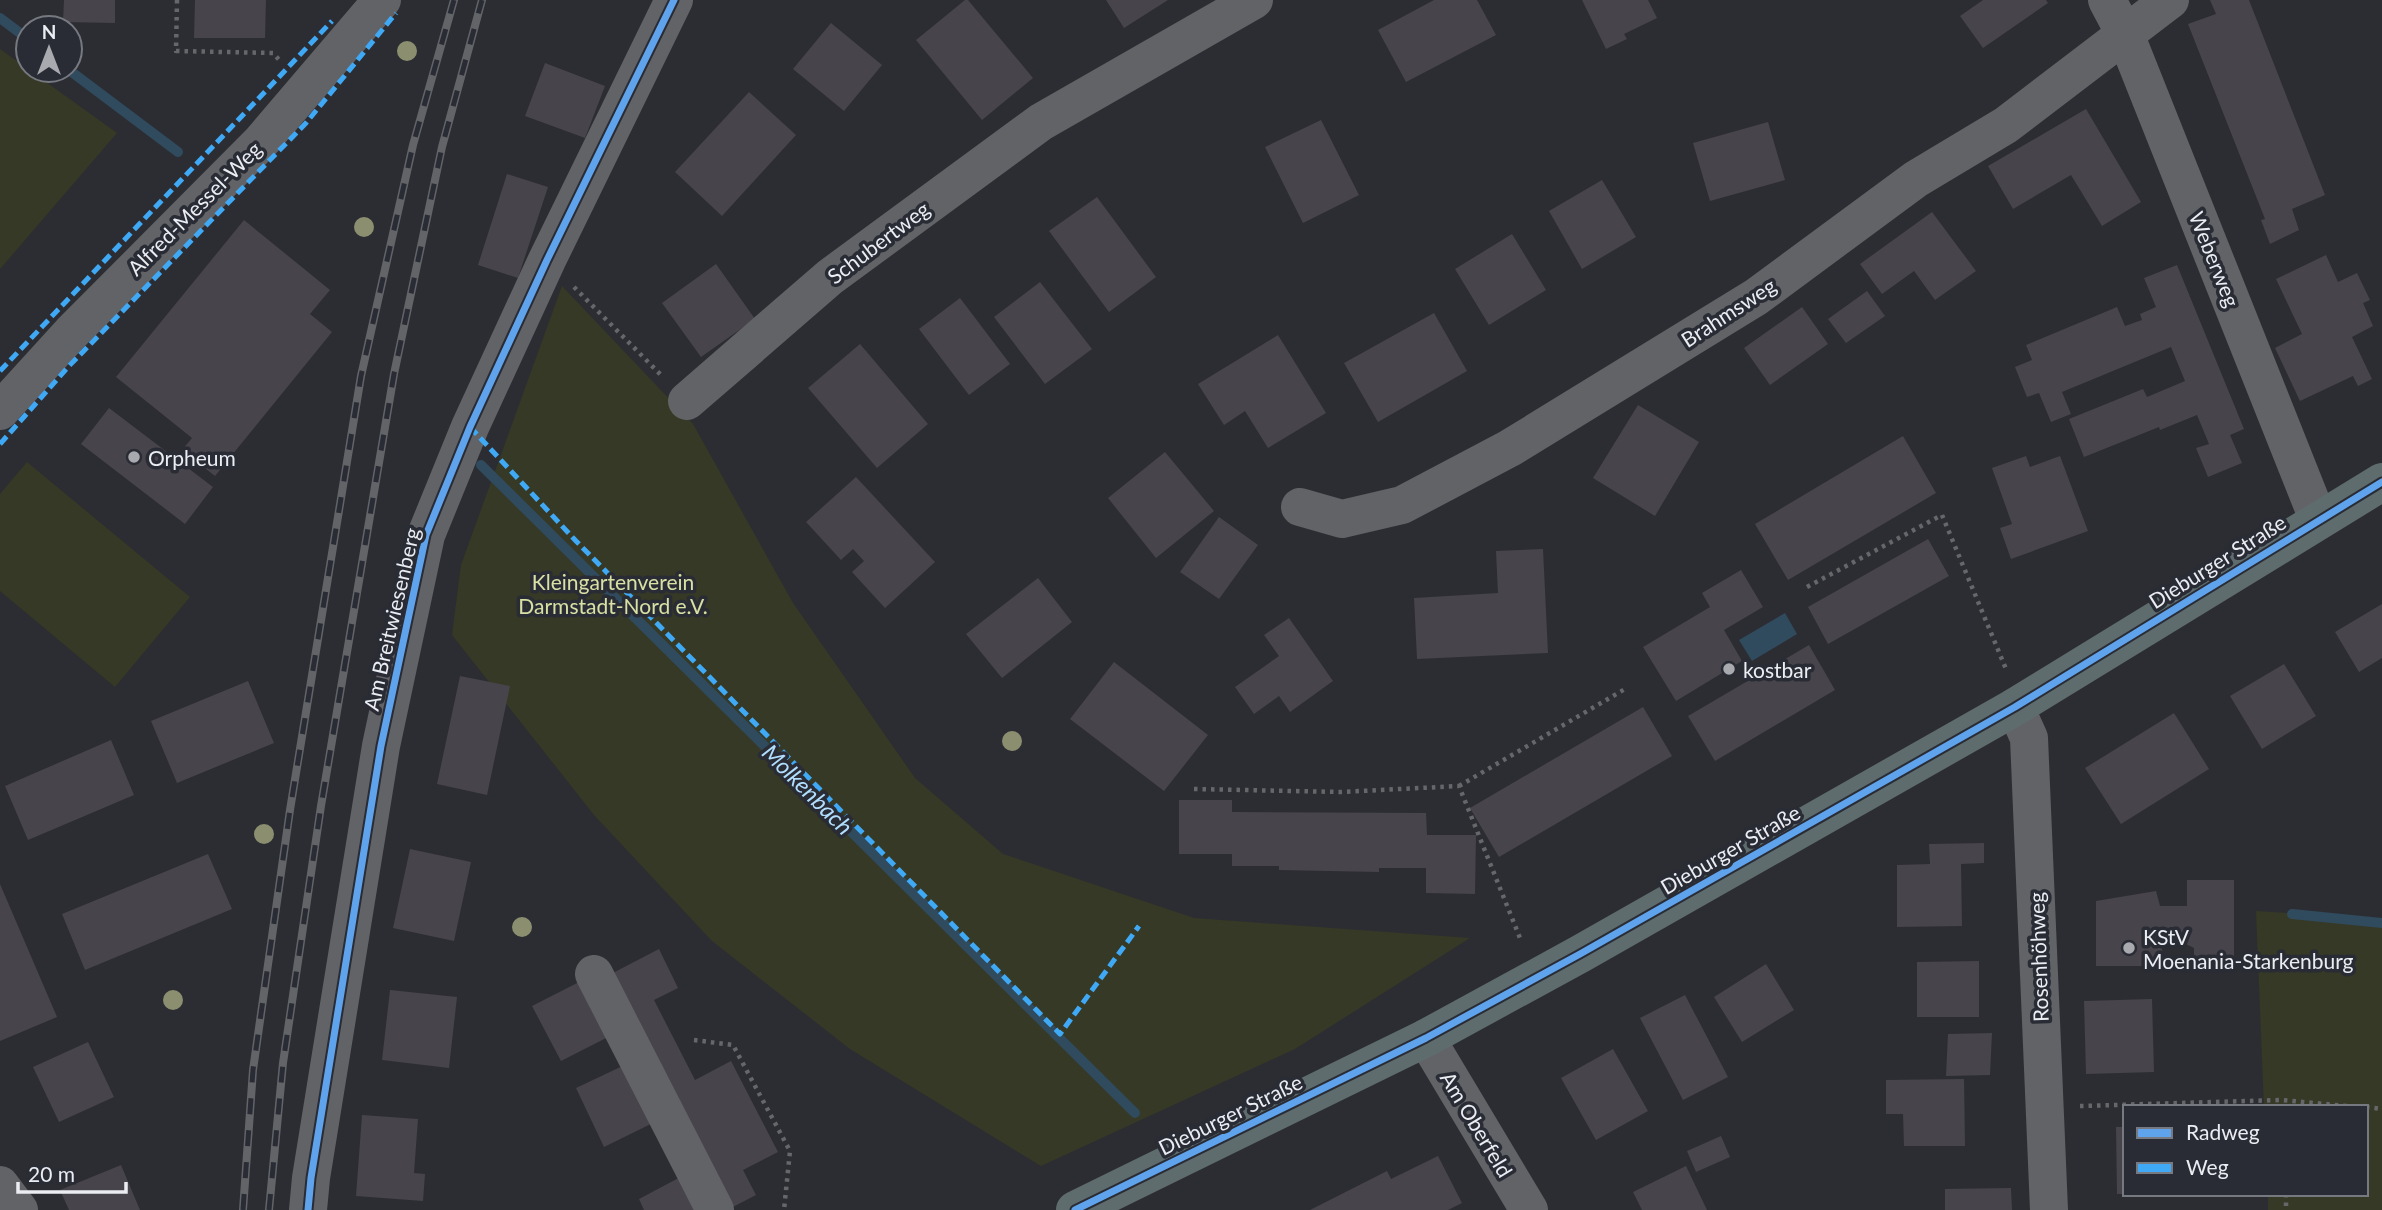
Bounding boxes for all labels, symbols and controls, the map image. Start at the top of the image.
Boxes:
north arrow [14,14,84,84]
text: N [42,20,56,43]
street label: Alfred-Messel-Weg [122,136,266,280]
street label: Schubertweg [822,196,934,288]
street label: Weberweg [2185,208,2245,310]
street label: Brahmsweg [1676,272,1780,352]
place label: Orpheum [148,445,236,470]
marker: Orpheum [126,449,142,465]
street label: Dieburger Straße [2144,509,2290,613]
street label: Am Breitwiesenberg [358,525,424,713]
park label: Kleingartenverein Darmstadt-Nord e.V. [518,569,708,618]
place label: kostbar [1743,657,1812,682]
marker: kostbar [1721,661,1737,677]
water label: Molkenbach [757,738,859,840]
street label: Dieburger Straße [1656,799,1804,899]
street label: Rosenhöhweg [2023,892,2053,1022]
place label: KStV Moenania-Starkenburg [2143,924,2354,973]
marker: KStV Moenania-Starkenburg [2121,940,2137,956]
street label: Am Oberfeld [1436,1067,1518,1181]
street label: Dieburger Straße [1154,1068,1306,1160]
legend [2123,1105,2368,1196]
text: Radweg [2186,1119,2260,1144]
scale bar [18,1150,126,1194]
text: Weg [2186,1154,2229,1179]
text: 20 m [28,1161,75,1186]

